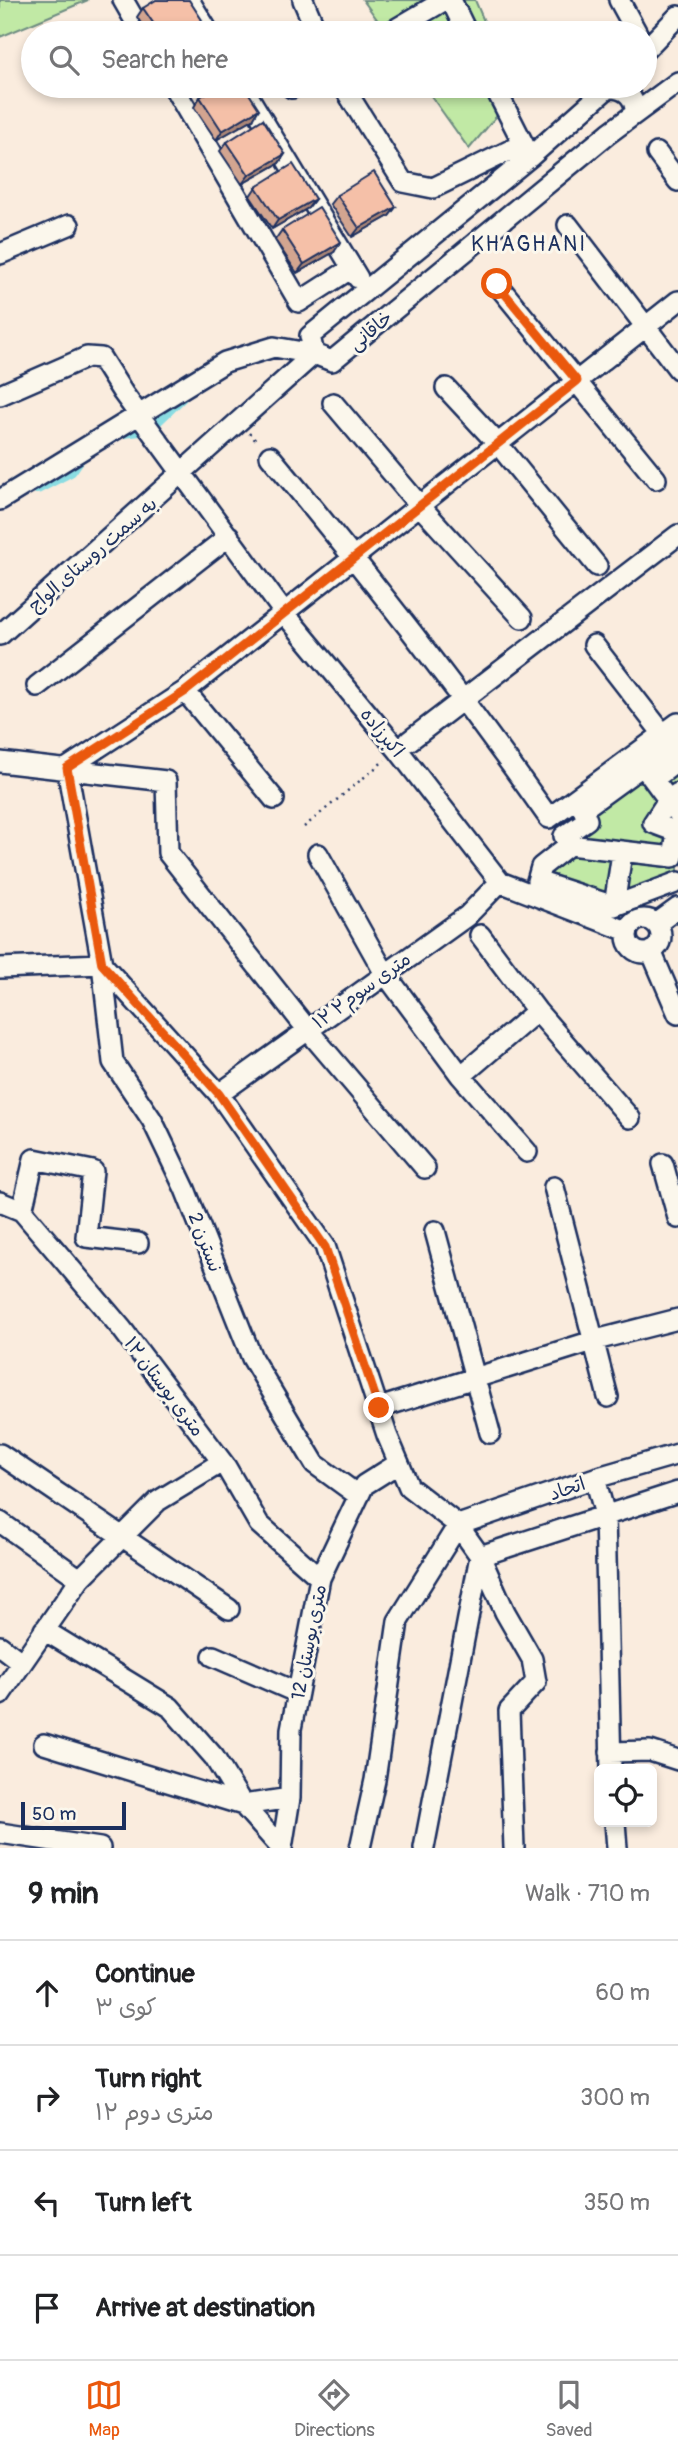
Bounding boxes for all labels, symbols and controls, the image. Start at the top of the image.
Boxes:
search box [21,21,657,98]
icon: search [45,41,83,79]
text: Search here [101,44,228,76]
district label: KHAGHANI [471,231,587,258]
route start [481,268,512,299]
street label: خاقانی [344,305,398,356]
street label: به سمت روستای الواج [23,492,162,617]
street label: اکبرزاده [355,703,410,762]
street label: ۱۲ متری سوم۲ [308,947,417,1036]
street label: نسترن 2 [183,1209,227,1276]
street label: ۱۲ متری بوستان [119,1332,210,1441]
route end [363,1392,394,1423]
street label: اتحاد [546,1472,589,1506]
street label: 12 متری بوستان [286,1582,332,1702]
map controls [594,1764,657,1827]
button: locate [594,1764,657,1827]
scale bar [21,1799,126,1831]
text: 50 m [32,1802,76,1826]
text: 9 min [28,1875,99,1912]
text: Walk · 710 m [525,1879,650,1908]
text: Continue [95,1958,195,1990]
icon: ahead [28,1974,66,2012]
text: 60 m [595,1978,650,2007]
text: کوی ۳ [95,1993,157,2022]
text: Turn right [95,2063,201,2095]
icon: right [28,2079,66,2117]
text: 300 m [580,2083,650,2112]
text: ۱۲ متری دوم [95,2098,214,2127]
icon: left [28,2184,66,2222]
text: Turn left [95,2187,191,2219]
text: 350 m [584,2188,650,2217]
icon: arrive [28,2289,66,2327]
text: Arrive at destination [95,2292,315,2324]
tab: Map [85,2376,123,2442]
tab: Directions [294,2376,375,2442]
tab: Saved [545,2376,593,2442]

